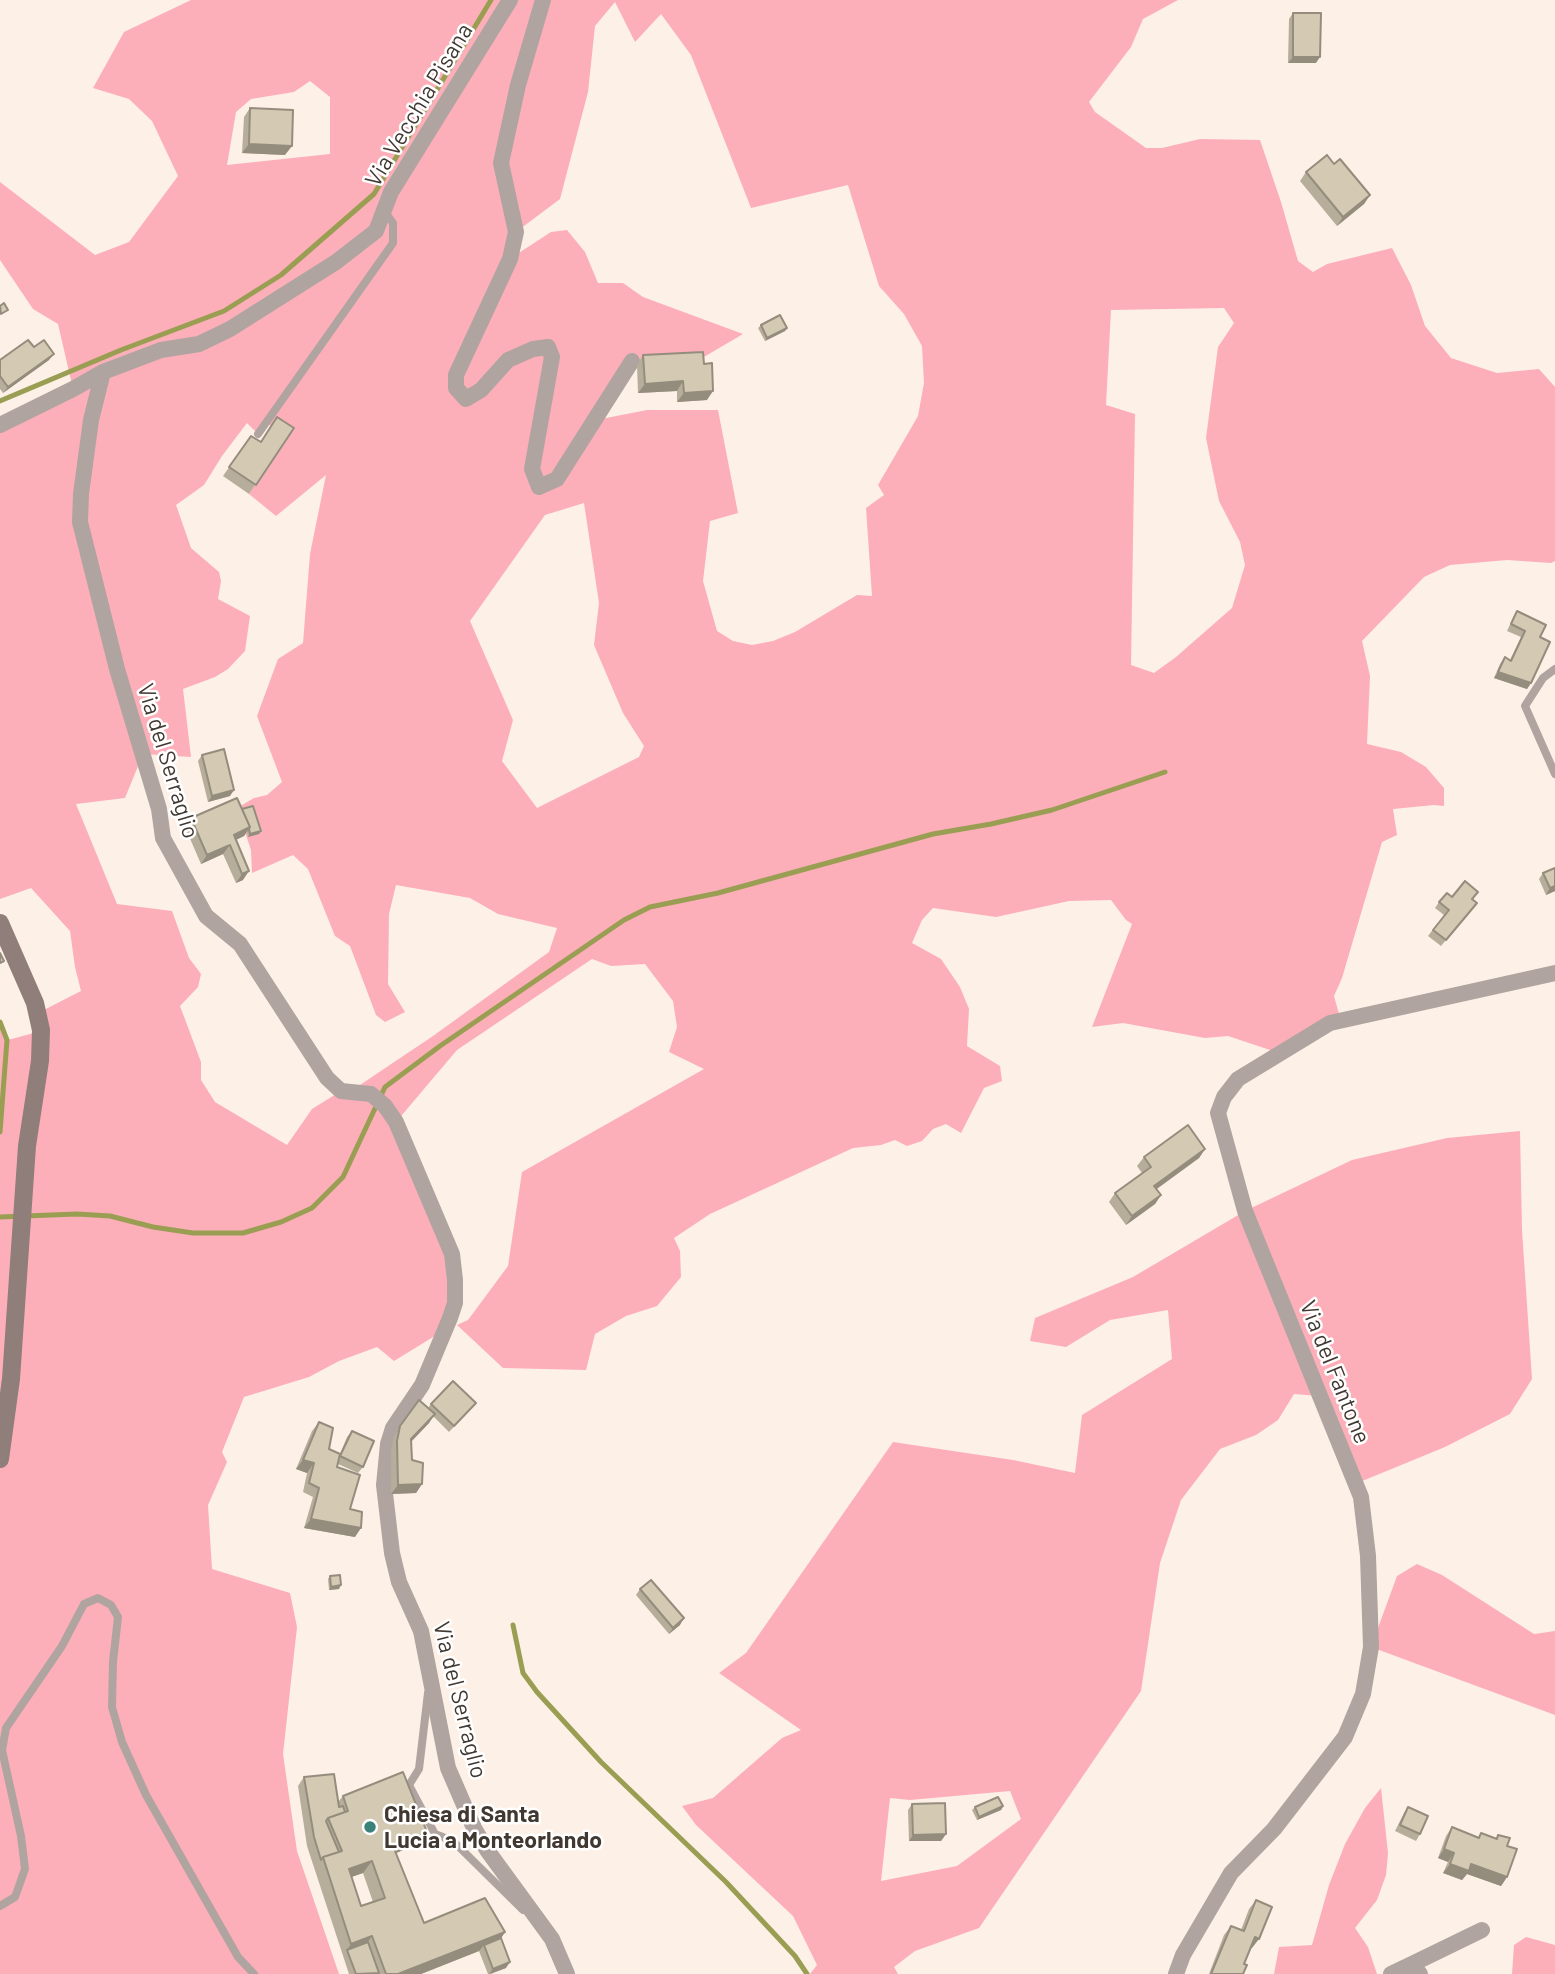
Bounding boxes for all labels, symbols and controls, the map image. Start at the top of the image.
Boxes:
street label: Via Vecchia Pisana [359,18,479,192]
street label: Via del Serraglio [131,680,205,842]
street label: Via del Fantone [1294,1296,1376,1448]
street label: Via del Serraglio [427,1619,493,1781]
place label: Chiesa di Santa Lucia a Monteorlando [384,1800,602,1854]
marker: Chiesa di Santa Lucia a Monteorlando [362,1819,378,1835]

